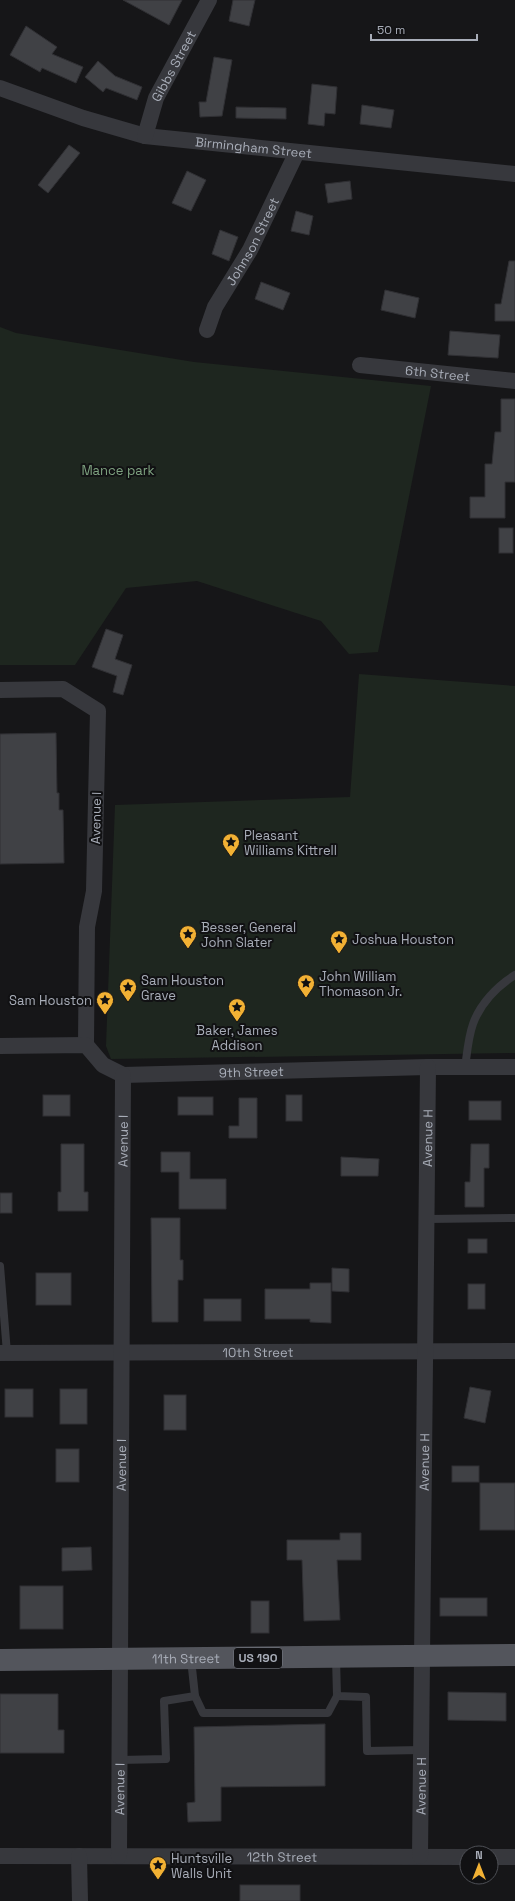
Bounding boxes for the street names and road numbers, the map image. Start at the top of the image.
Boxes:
street label: Gibbs Street [147,27,199,105]
street label: Birmingham Street [194,133,313,162]
street label: Johnson Street [222,194,283,288]
street label: 6th Street [404,361,471,385]
street label: Avenue I [87,792,105,844]
street label: 9th Street [219,1062,284,1081]
street label: Avenue H [418,1109,436,1167]
street label: Avenue I [114,1115,131,1167]
street label: 10th Street [223,1343,293,1361]
street label: Avenue H [415,1433,433,1491]
street label: Avenue I [112,1439,130,1491]
road number: US 190 [234,1648,282,1668]
street label: 11th Street [152,1649,220,1667]
street label: Avenue H [412,1757,430,1815]
street label: Avenue I [111,1763,128,1815]
street label: 12th Street [247,1848,317,1865]

